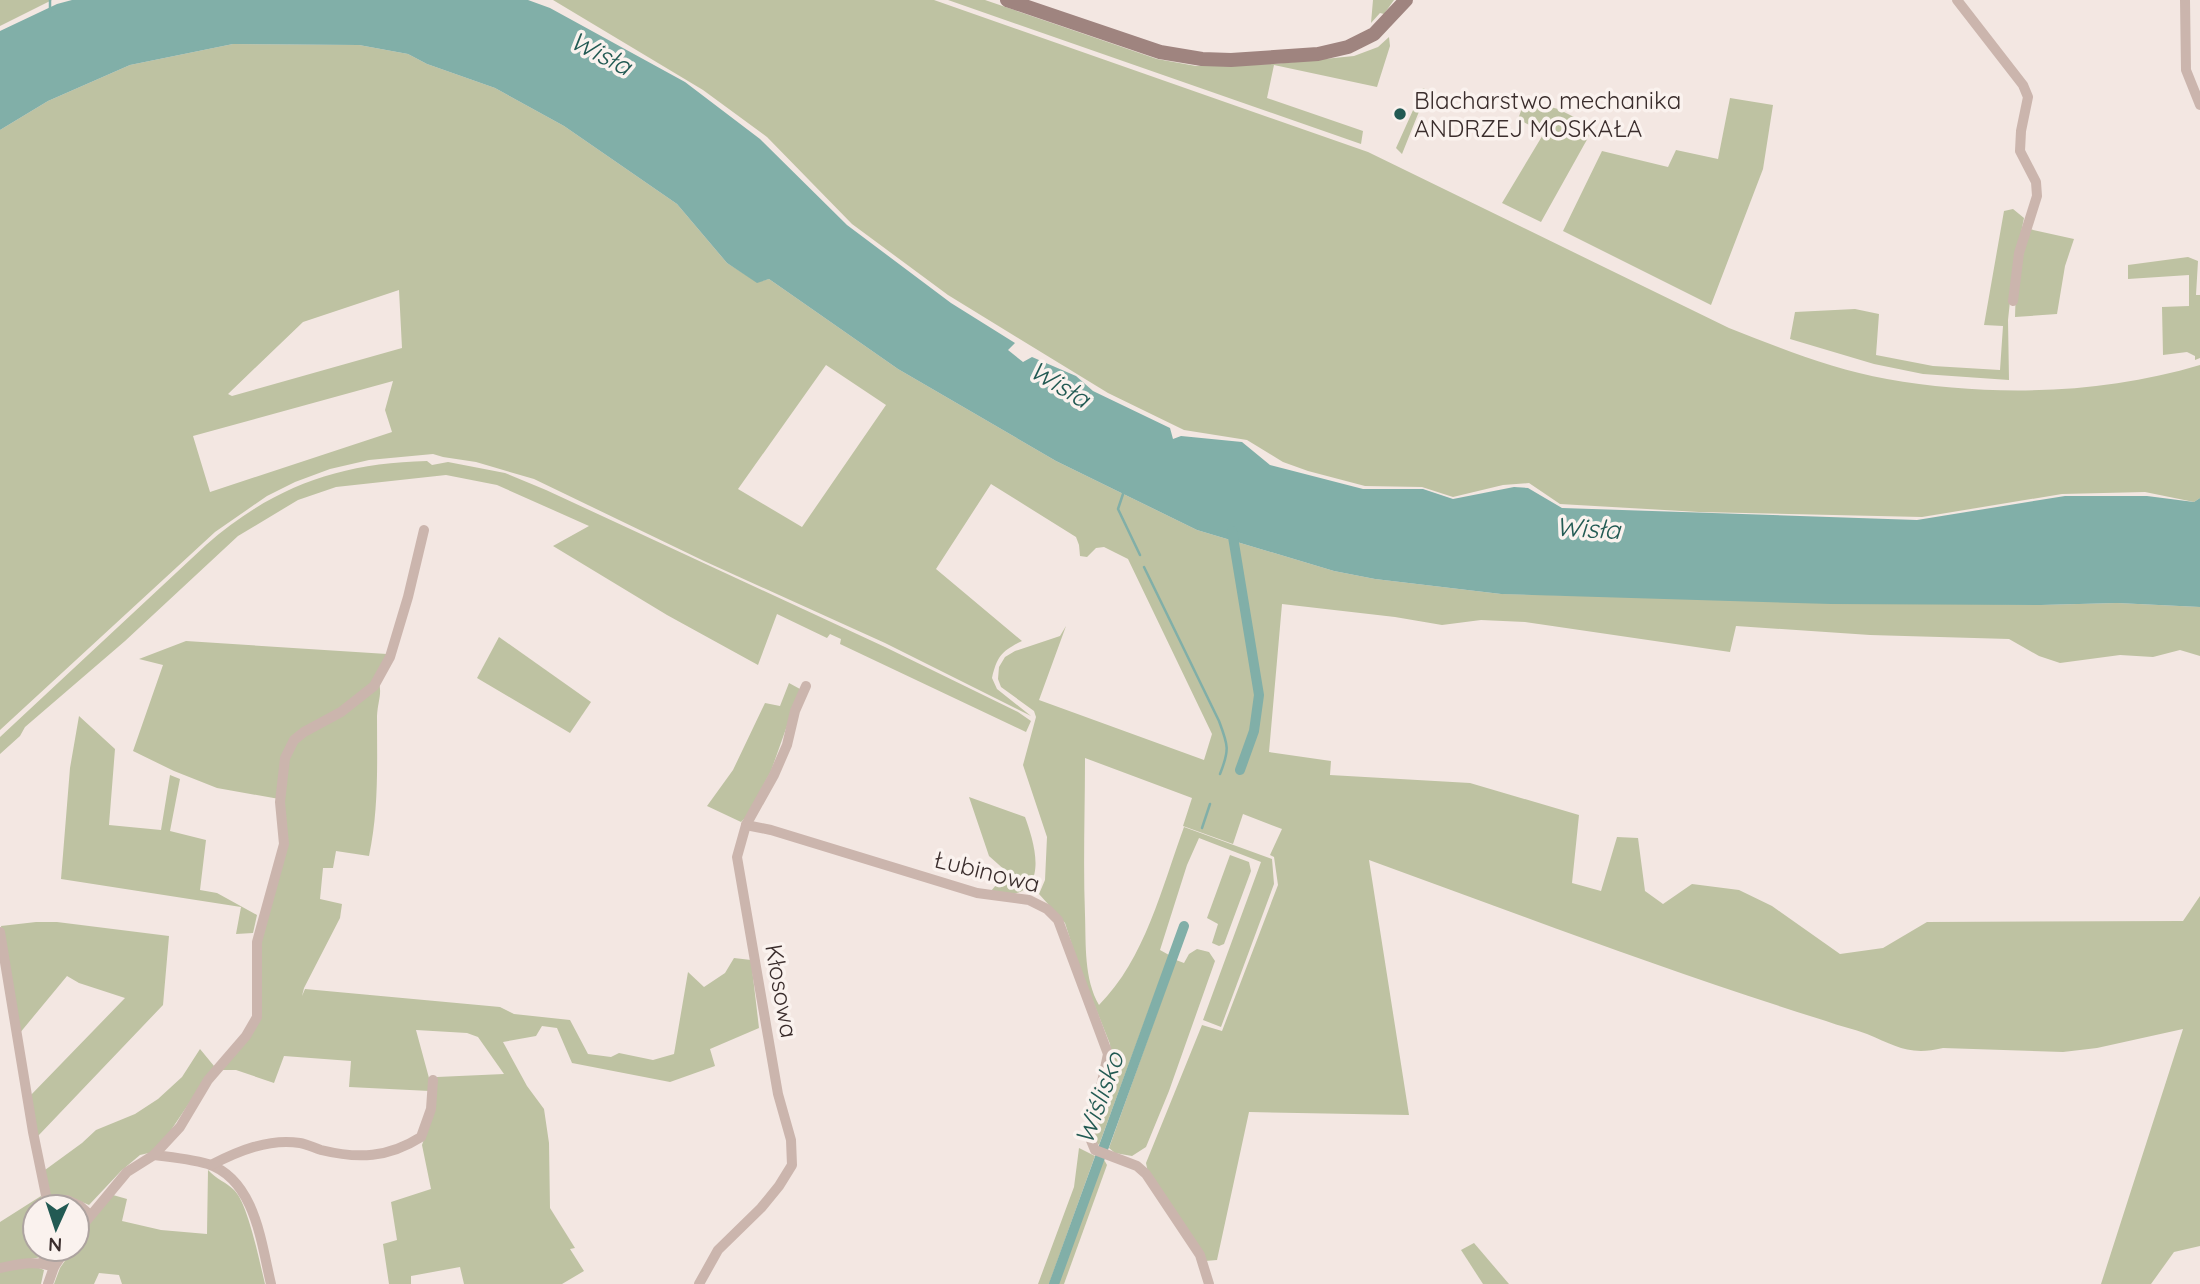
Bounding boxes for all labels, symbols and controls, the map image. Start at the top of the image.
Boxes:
water label: Wisła [565,24,638,83]
place label: Blacharstwo mechanika ANDRZEJ MOSKAŁA [1414,85,1681,143]
marker: Blacharstwo mechanika ANDRZEJ MOSKAŁA [1392,106,1408,122]
water label: Wisła [1024,353,1097,415]
water label: Wisła [1555,510,1622,546]
street label: Łubinowa [931,843,1043,899]
street label: Kłosowa [759,942,805,1040]
water label: Wiślisko [1067,1046,1131,1149]
north arrow [21,1193,91,1263]
text: N [48,1233,63,1257]

